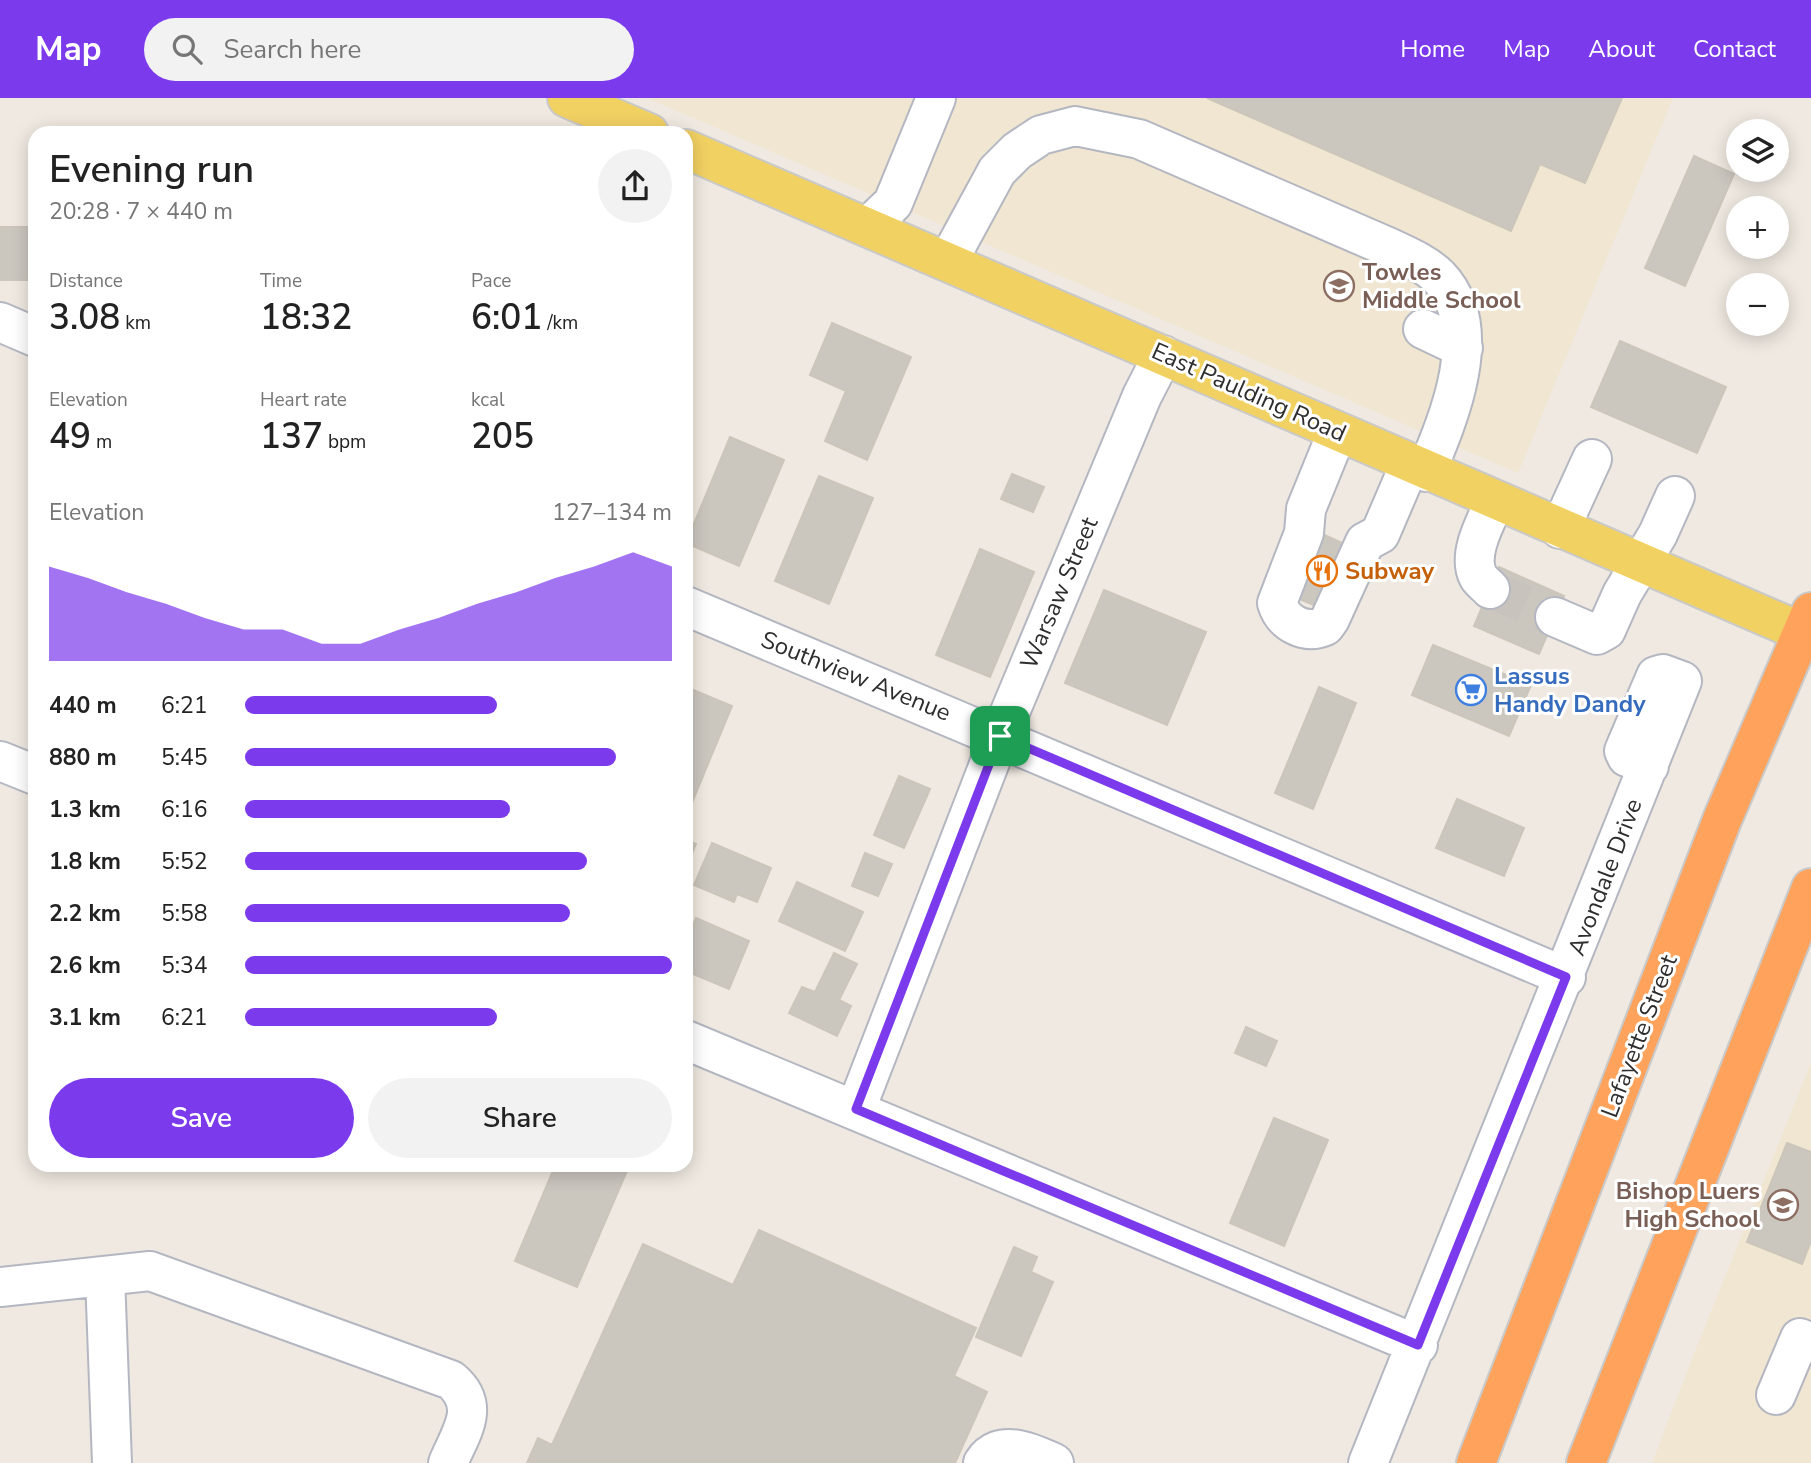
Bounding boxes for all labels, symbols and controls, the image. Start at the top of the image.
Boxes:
search box [144,18,634,81]
text: Map [35,27,102,72]
icon: search [168,30,206,68]
text: Search here [224,32,361,67]
text: Home [1400,33,1465,65]
text: Map [1503,33,1550,65]
text: About [1588,33,1655,65]
text: Contact [1693,33,1776,65]
map controls [1726,119,1789,336]
button: layers [1726,119,1789,182]
text: Evening run [49,144,254,195]
button: share [598,149,672,223]
text: 20:28 · 7 × 440 m [49,196,233,227]
button: + [1726,196,1789,259]
place label: Towles Middle School [1362,256,1521,316]
text: Distance [49,268,123,294]
text: Time [260,268,302,294]
text: Pace [471,268,511,294]
school or university icon: Towles Middle School [1322,269,1356,303]
button: − [1726,273,1789,336]
text: 3.08 [49,294,120,341]
text: 18:32 [260,294,352,341]
text: 6:01 [471,294,542,341]
text: km [120,310,151,336]
text: /km [542,310,578,336]
street label: East Paulding Road [1147,335,1351,449]
text: Elevation [49,387,128,413]
text: Heart rate [260,387,347,413]
text: kcal [471,387,505,413]
text: 49 [49,413,91,460]
text: 137 [260,413,323,460]
text: 205 [471,413,534,460]
text: m [91,429,112,455]
text: bpm [323,429,366,455]
text: Elevation [49,497,144,528]
text: 127–134 m [552,497,672,528]
street label: Warsaw Street [1013,512,1106,674]
restaurant icon: Subway [1305,554,1339,588]
place label: Subway [1345,555,1434,587]
street label: Southview Avenue [756,623,956,729]
place label: Lassus Handy Dandy [1494,660,1646,720]
supermarket icon: Lassus Handy Dandy [1454,673,1488,707]
text: 440 m [49,690,117,721]
text: 6:21 [161,690,208,721]
pin [970,706,1030,766]
icon: arrive [981,717,1019,755]
text: 880 m [49,742,117,773]
text: 5:45 [161,742,208,773]
text: 1.3 km [49,794,121,825]
text: 6:16 [161,794,208,825]
street label: Avondale Drive [1560,794,1650,960]
text: 1.8 km [49,846,121,877]
text: 5:52 [161,846,208,877]
text: 2.2 km [49,898,121,929]
text: 5:58 [161,898,208,929]
street label: Lafayette Street [1593,949,1685,1122]
text: 2.6 km [49,950,121,981]
text: 5:34 [161,950,208,981]
text: 3.1 km [49,1002,121,1033]
text: 6:21 [161,1002,208,1033]
button: Save [49,1078,354,1158]
button: Share [368,1078,672,1158]
place label: Bishop Luers High School [1616,1175,1760,1235]
school or university icon: Bishop Luers High School [1766,1188,1800,1222]

